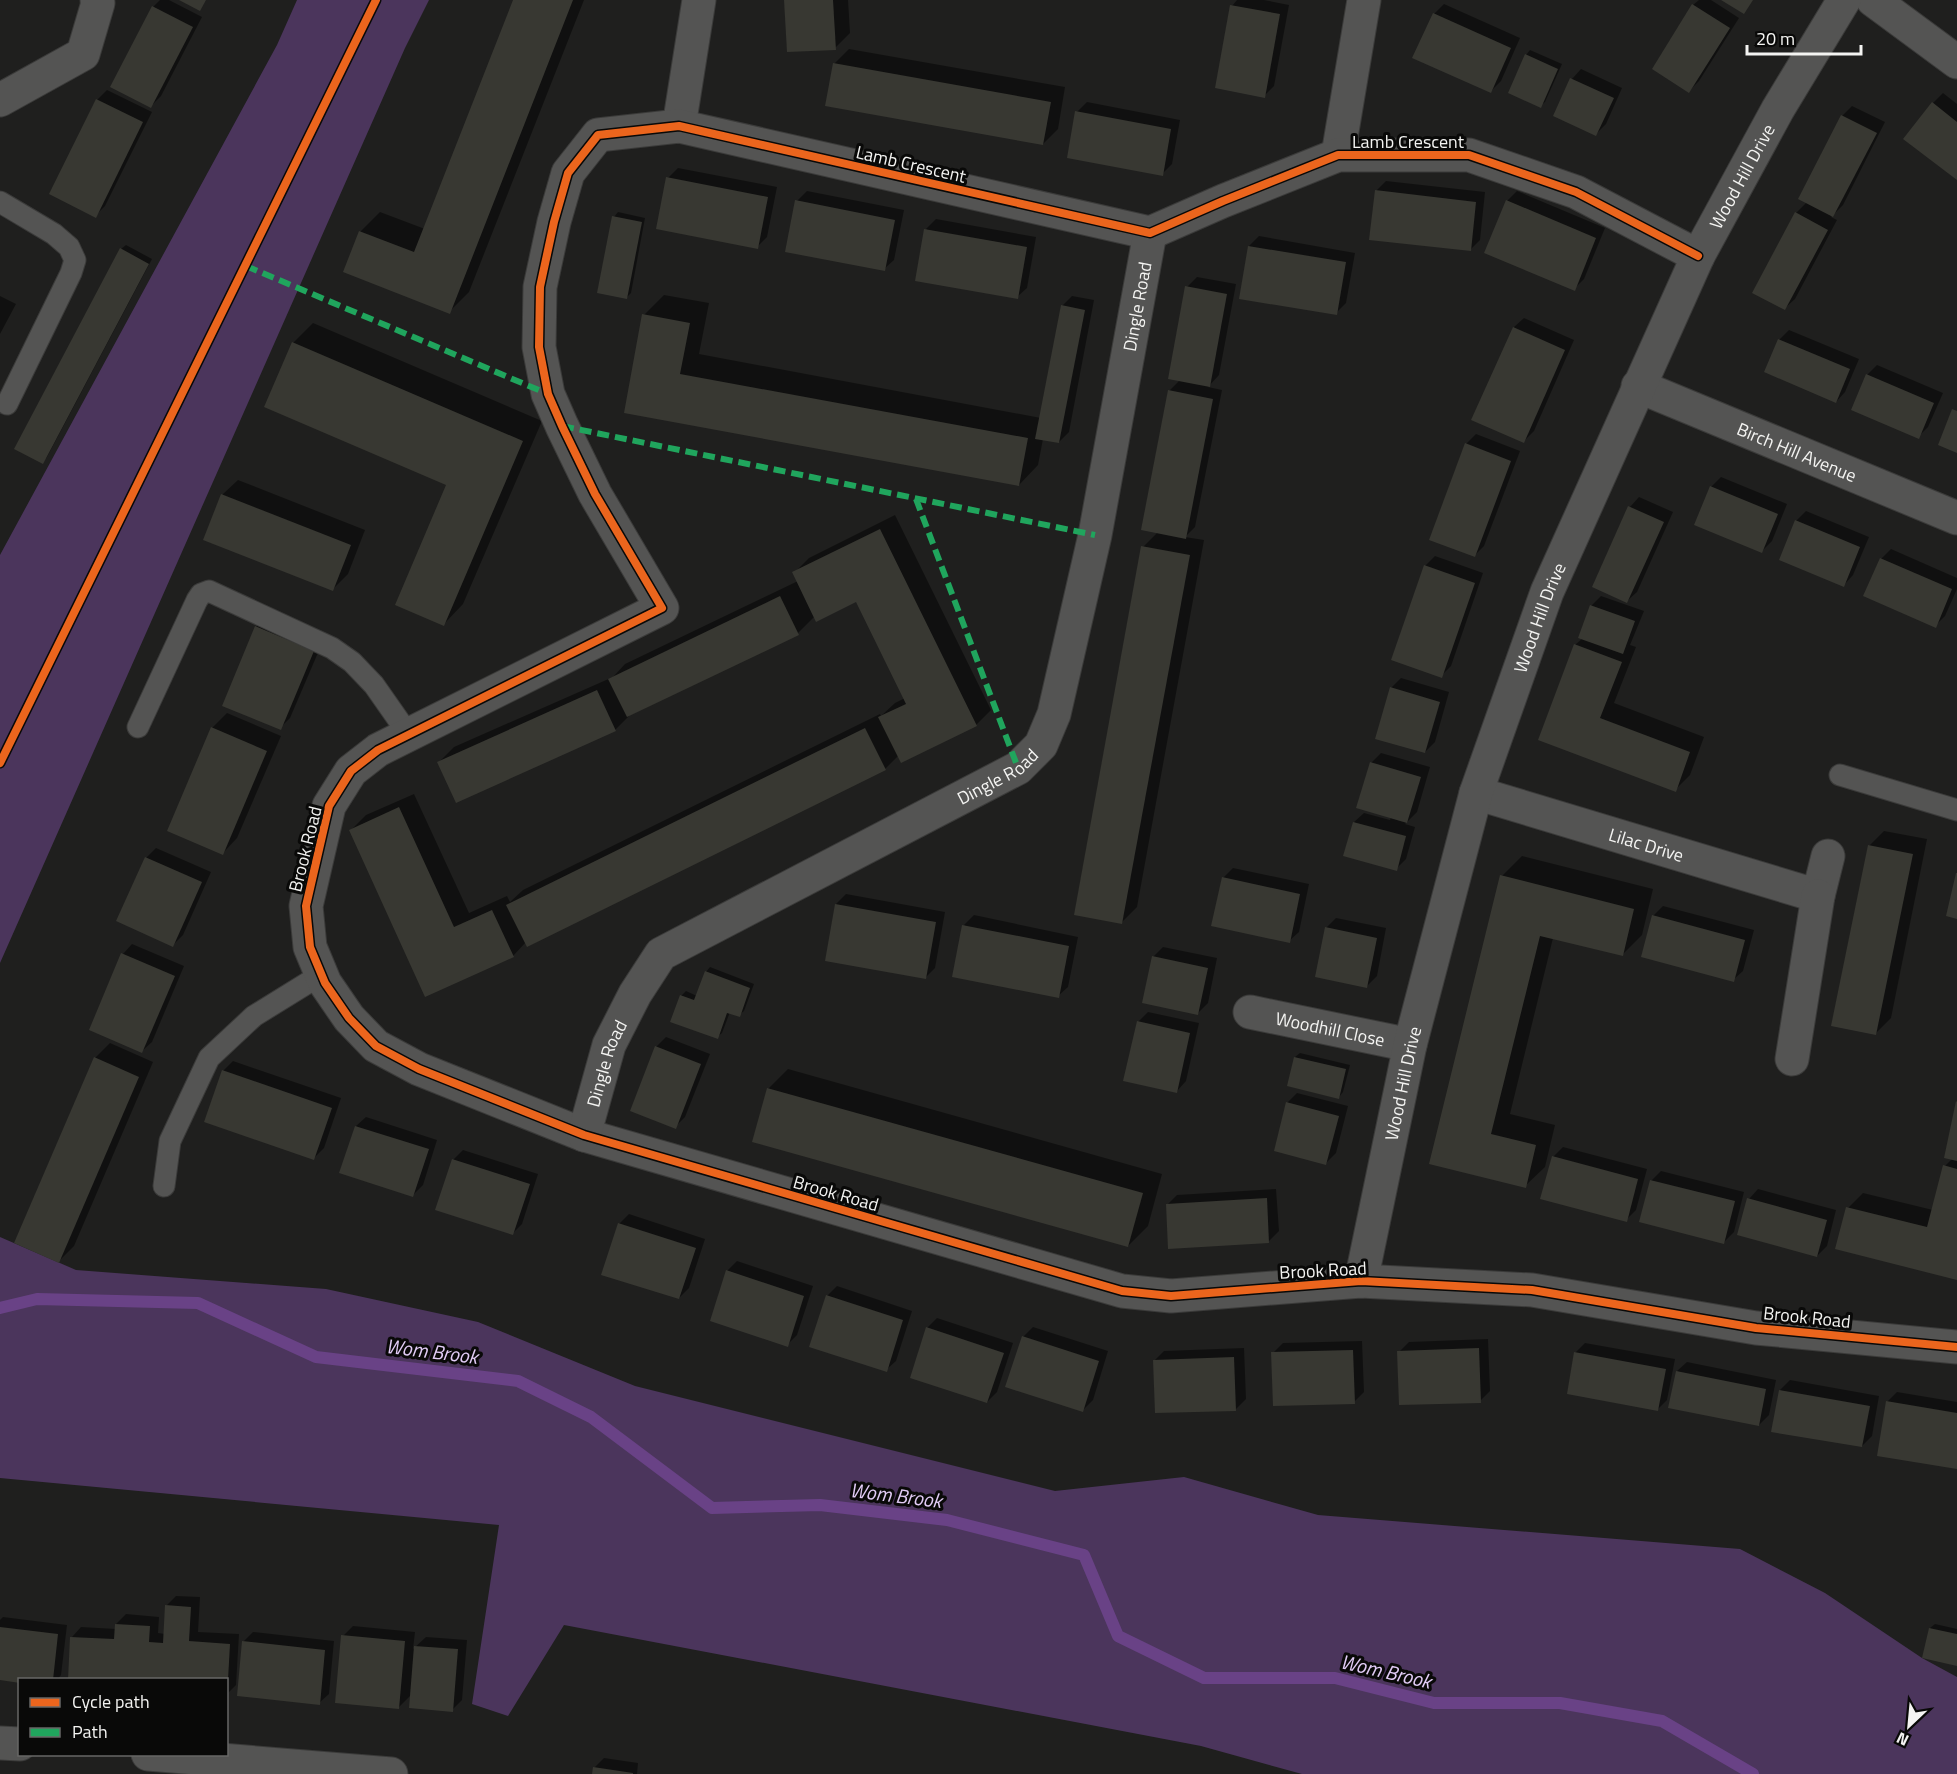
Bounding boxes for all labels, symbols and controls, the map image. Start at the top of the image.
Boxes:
scale bar [1747,18,1861,56]
text: 20 m [1756,25,1795,52]
street label: Wood Hill Drive [1702,119,1781,234]
street label: Lamb Crescent [1352,128,1465,155]
street label: Lamb Crescent [853,138,969,190]
street label: Dingle Road [1115,259,1158,354]
street label: Birch Hill Avenue [1733,415,1861,489]
street label: Wood Hill Drive [1506,558,1572,676]
street label: Dingle Road [952,742,1044,811]
street label: Brook Road [281,803,329,895]
street label: Lilac Drive [1606,820,1687,868]
street label: Woodhill Close [1273,1004,1387,1053]
street label: Dingle Road [579,1015,633,1110]
street label: Wood Hill Drive [1377,1023,1428,1143]
street label: Brook Road [790,1168,882,1218]
street label: Brook Road [1279,1254,1367,1286]
street label: Brook Road [1762,1299,1852,1335]
water label: Wom Brook [384,1330,482,1372]
water label: Wom Brook [848,1474,946,1516]
water label: Wom Brook [1338,1646,1436,1697]
legend [18,1678,228,1756]
text: Cycle path [72,1688,150,1715]
north arrow [1879,1696,1939,1756]
text: Path [72,1718,108,1745]
text: N [1892,1726,1913,1753]

